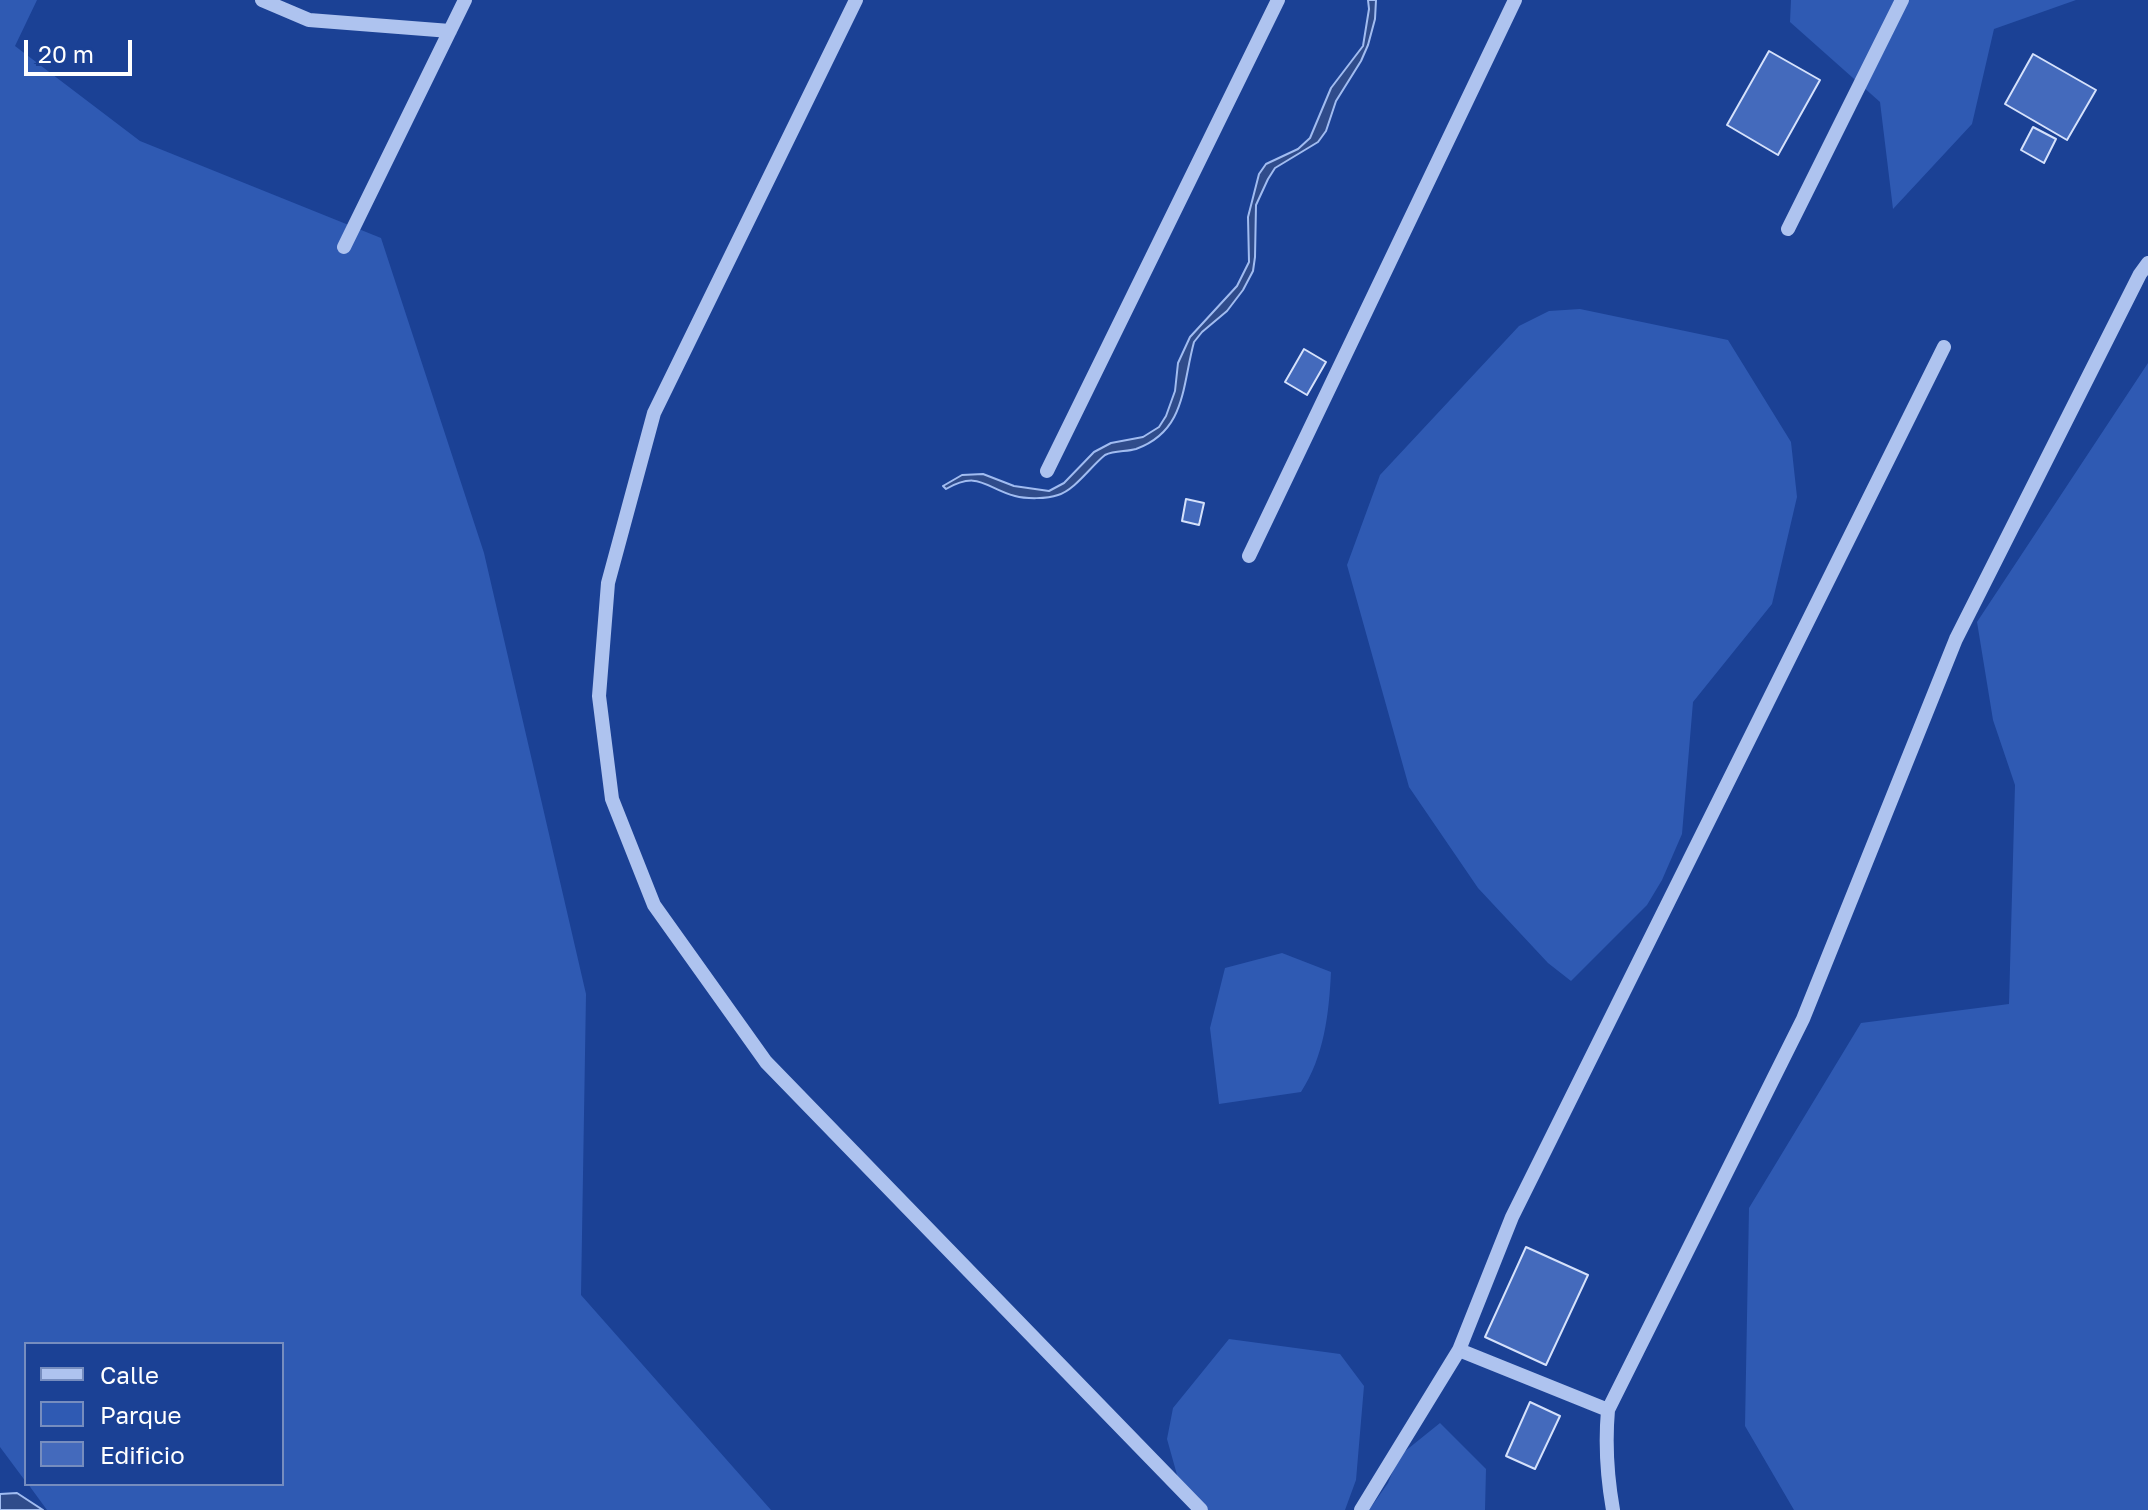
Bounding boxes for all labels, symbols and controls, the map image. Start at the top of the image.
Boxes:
scale bar [28,24,136,74]
text: 20 m [38,39,94,68]
legend [24,1342,284,1486]
text: Calle [100,1360,159,1389]
text: Parque [100,1400,181,1429]
text: Edificio [100,1440,185,1469]

